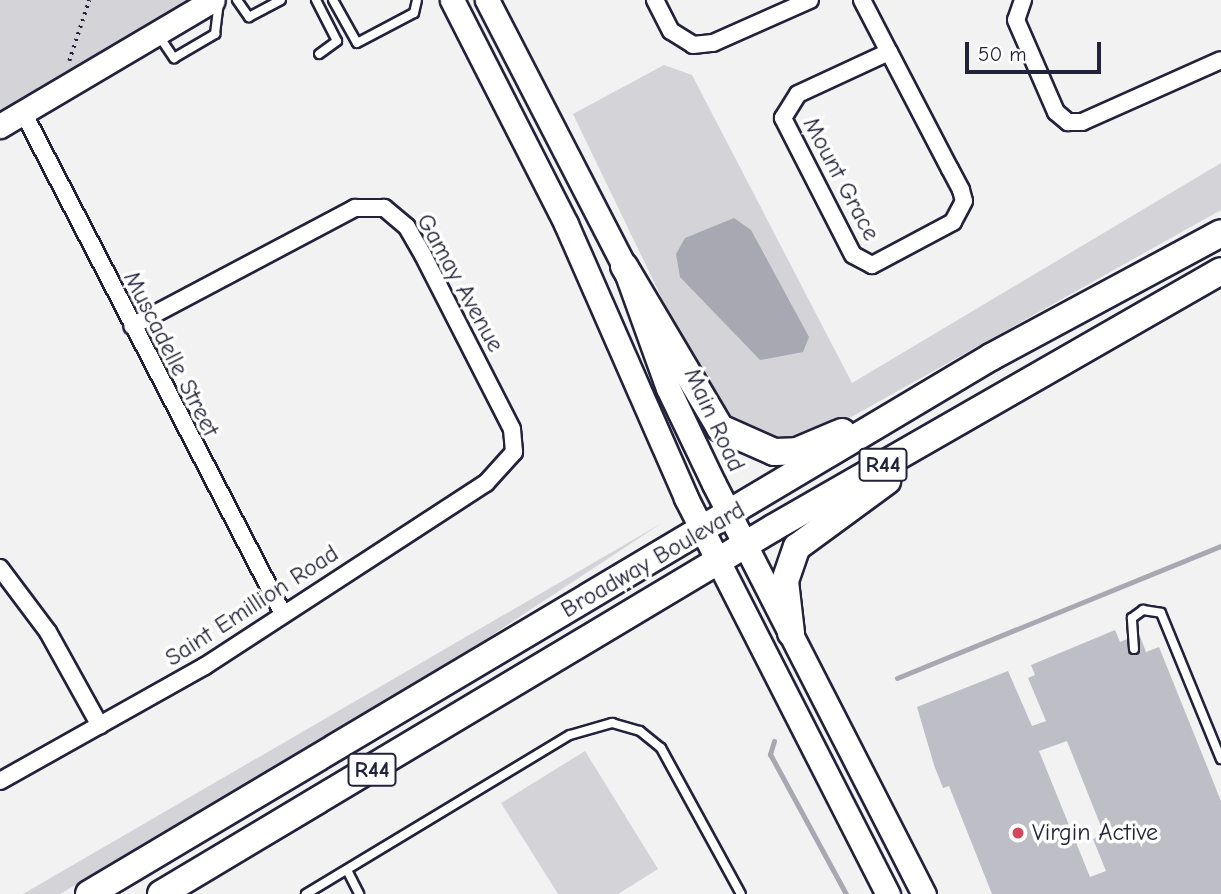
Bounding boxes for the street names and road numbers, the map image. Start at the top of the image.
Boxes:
street label: Mount Grace [796,112,886,246]
street label: Gamay Avenue [410,209,510,357]
street label: Muscadelle Street [117,267,225,441]
street label: Main Road [677,364,751,476]
road number: R44 [858,446,908,485]
street label: Broadway Boulevard [556,496,750,624]
street label: Saint Emillion Road [160,539,344,673]
road number: R44 [348,750,396,790]

